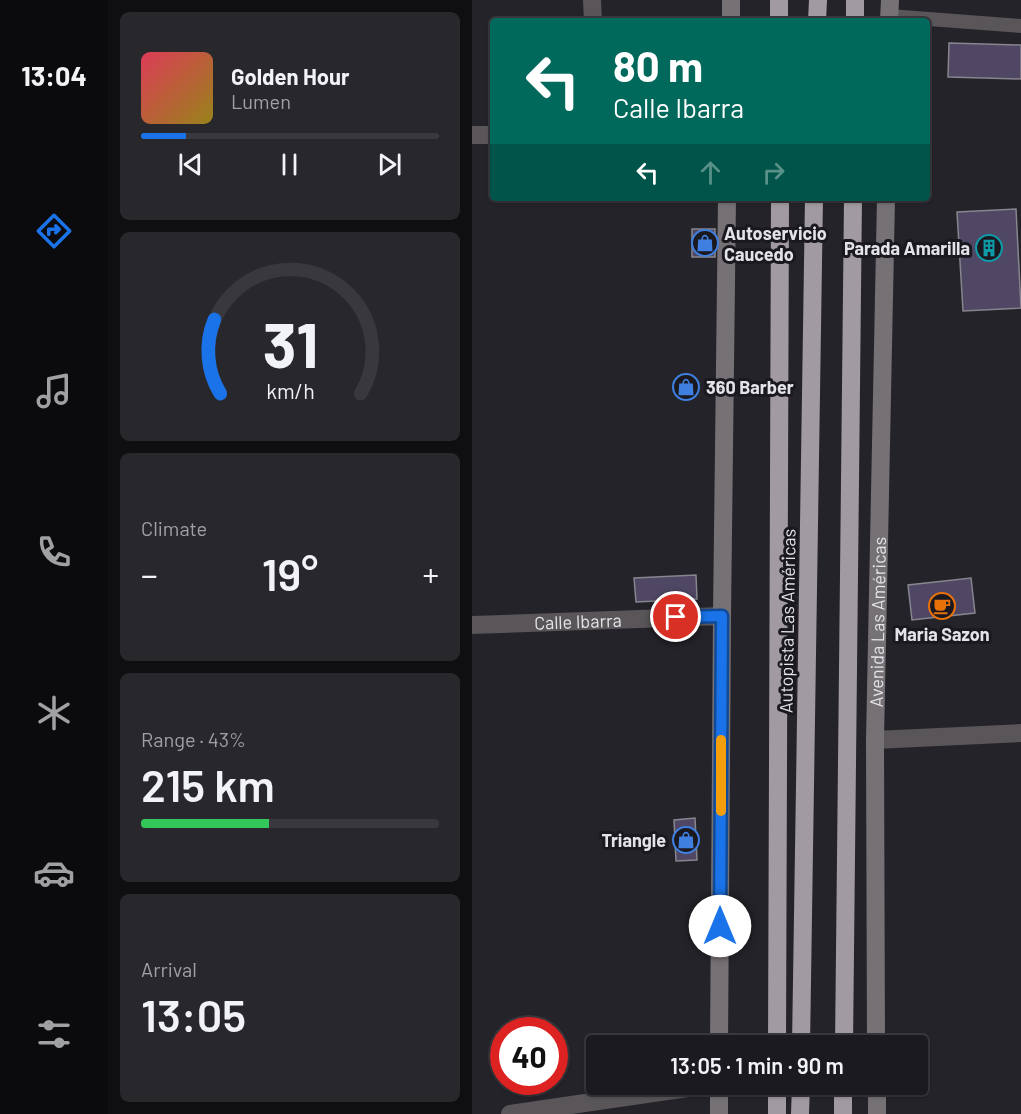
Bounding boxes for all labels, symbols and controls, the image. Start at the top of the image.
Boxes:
text: 80 m [613,40,703,90]
icon: left [514,42,592,120]
text: 13:04 [21,59,87,91]
text: Golden Hour [231,63,349,89]
text: Lumen [231,89,291,113]
text: Calle Ibarra [613,91,744,123]
icon: previous [174,148,207,181]
icon: pause [273,148,306,181]
icon: next [373,148,406,181]
icon: left [631,156,664,189]
icon: ahead [694,156,727,189]
icon: right [757,156,790,189]
icon: directions [33,210,75,252]
place label: Autoservicio Caucedo [724,222,827,265]
shop icon: Autoservicio Caucedo [690,228,720,258]
building icon: Parada Amarilla [974,233,1004,263]
place label: Parada Amarilla [844,237,970,259]
text: 31 [262,306,318,380]
icon: music [33,370,75,412]
shop icon: 360 Barber [671,372,701,402]
place label: 360 Barber [706,376,794,398]
text: km/h [266,378,314,403]
text: Climate [141,516,207,540]
street label: Autopista Las Américas [774,529,800,713]
icon: phone [33,531,75,573]
street label: Avenida Las Américas [865,536,890,708]
text: 19° [262,546,318,600]
text: − [141,554,158,594]
text: + [423,554,439,594]
pin [650,591,701,642]
cafe icon: Maria Sazon [927,591,957,621]
icon: arrive [659,600,692,633]
street label: Calle Ibarra [534,609,622,634]
place label: Maria Sazon [894,623,990,645]
icon: climate [33,692,75,734]
text: Range · 43% [141,727,246,751]
text: 215 km [141,757,275,811]
shop icon: Triangle [671,825,701,855]
place label: Triangle [601,829,666,851]
icon: car [33,852,75,894]
position arrow [688,894,752,958]
text: Arrival [141,957,197,981]
text: 13:05 [141,987,246,1041]
icon: filters [33,1013,75,1055]
speed limit sign: 40 [490,1017,568,1095]
text: 13:05 · 1 min · 90 m [670,1052,844,1078]

